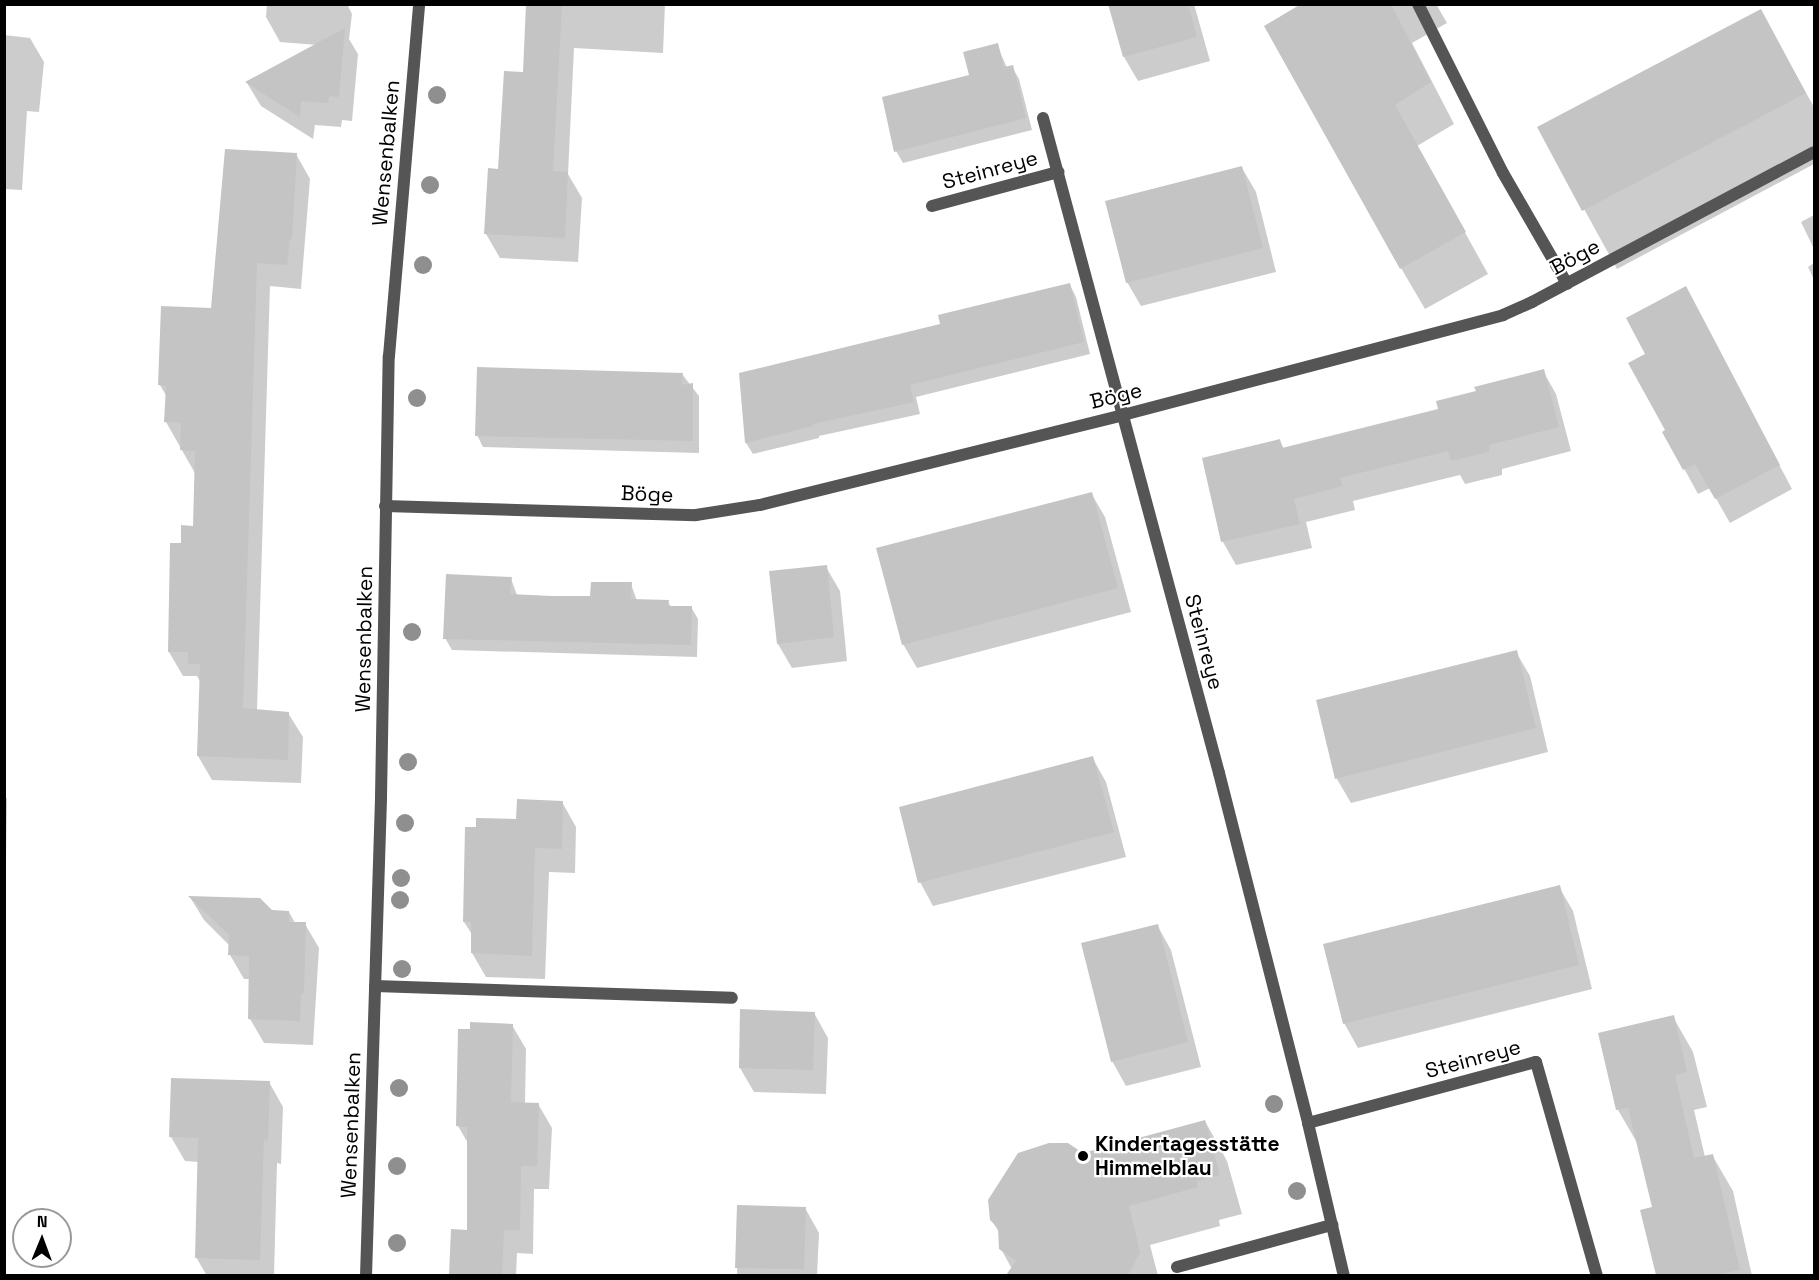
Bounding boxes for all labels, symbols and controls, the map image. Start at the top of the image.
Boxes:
street label: Wensenbalken [367,79,405,227]
street label: Steinreye [939,145,1041,195]
street label: Böge [1546,233,1604,281]
street label: Böge [1087,377,1145,415]
street label: Böge [620,480,674,508]
street label: Wensenbalken [350,566,378,712]
street label: Steinreye [1179,591,1229,693]
street label: Steinreye [1422,1034,1524,1084]
street label: Wensenbalken [336,1051,366,1199]
place label: Kindertagesstätte Himmelblau [1095,1131,1280,1181]
marker: Kindertagesstätte Himmelblau [1076,1149,1090,1163]
north arrow [12,1208,72,1268]
text: N [37,1211,48,1232]

